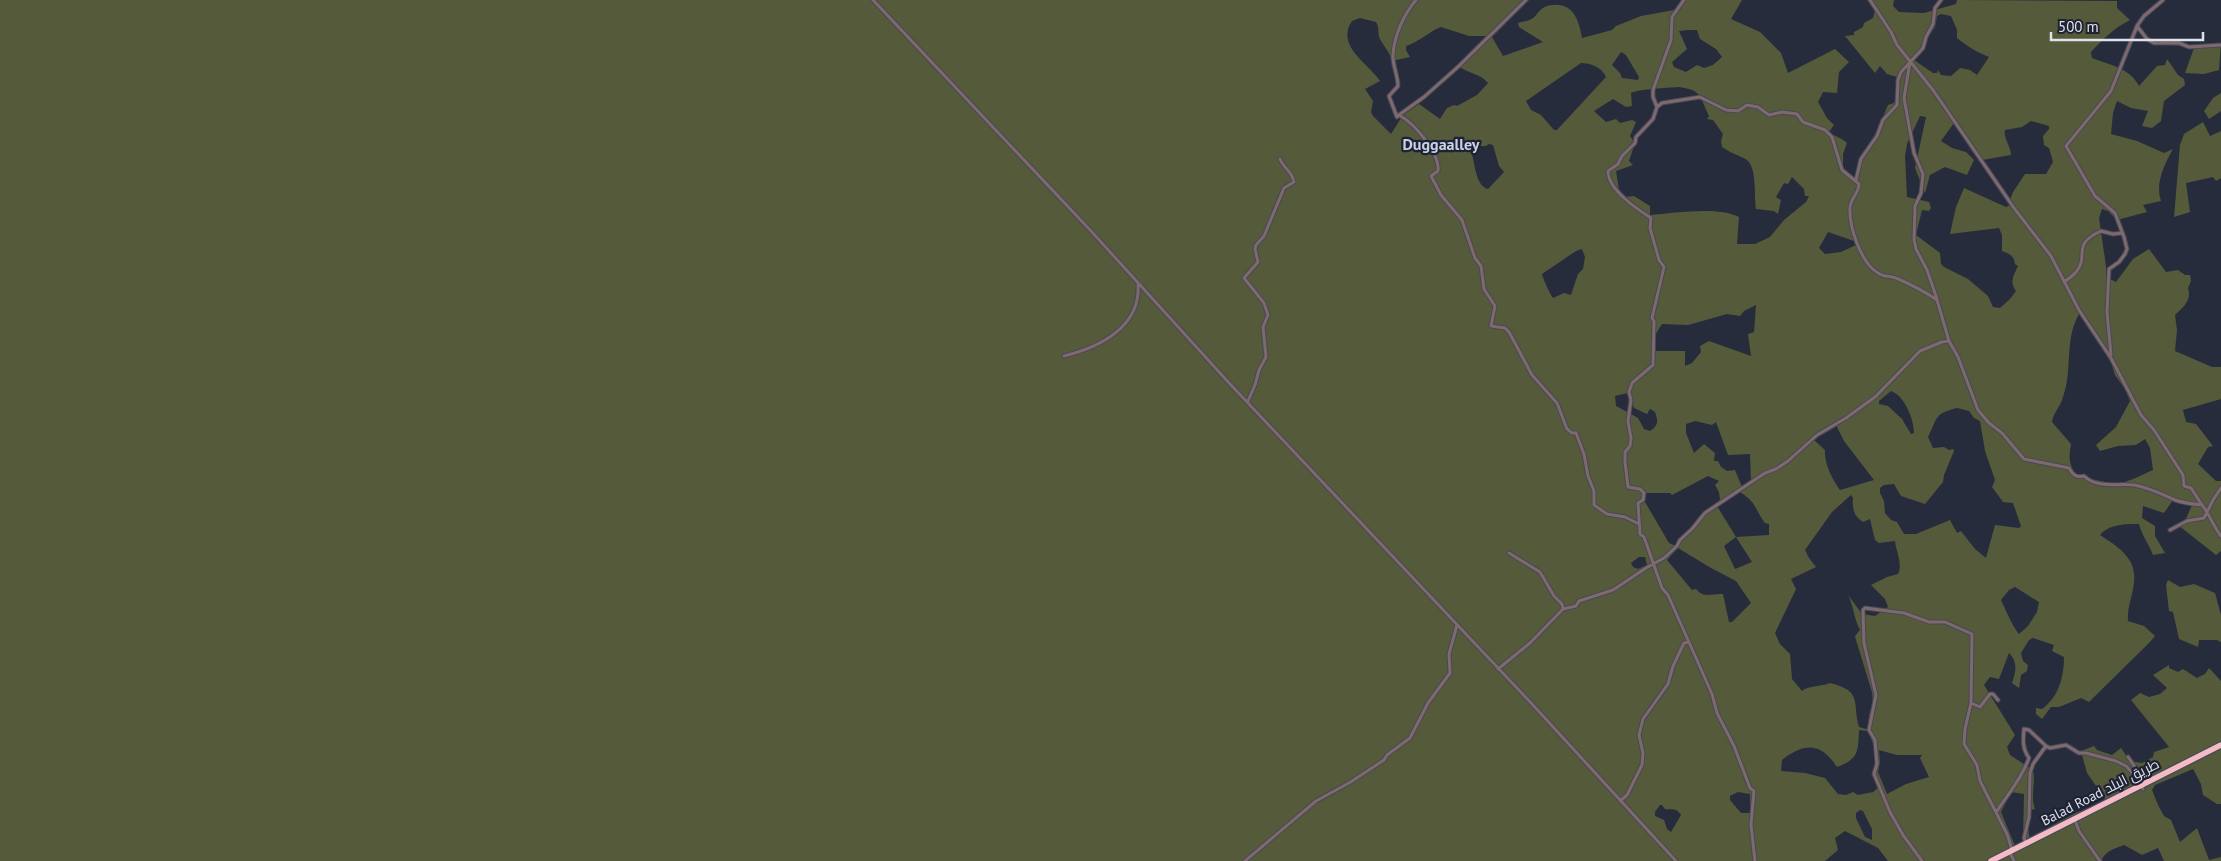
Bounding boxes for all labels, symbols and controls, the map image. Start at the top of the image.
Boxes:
scale bar [2051,10,2204,42]
text: 500 m [2058,17,2099,36]
district label: Duggaalley [1403,134,1480,154]
street label: Balad Road طريق البلد [2038,754,2162,830]

